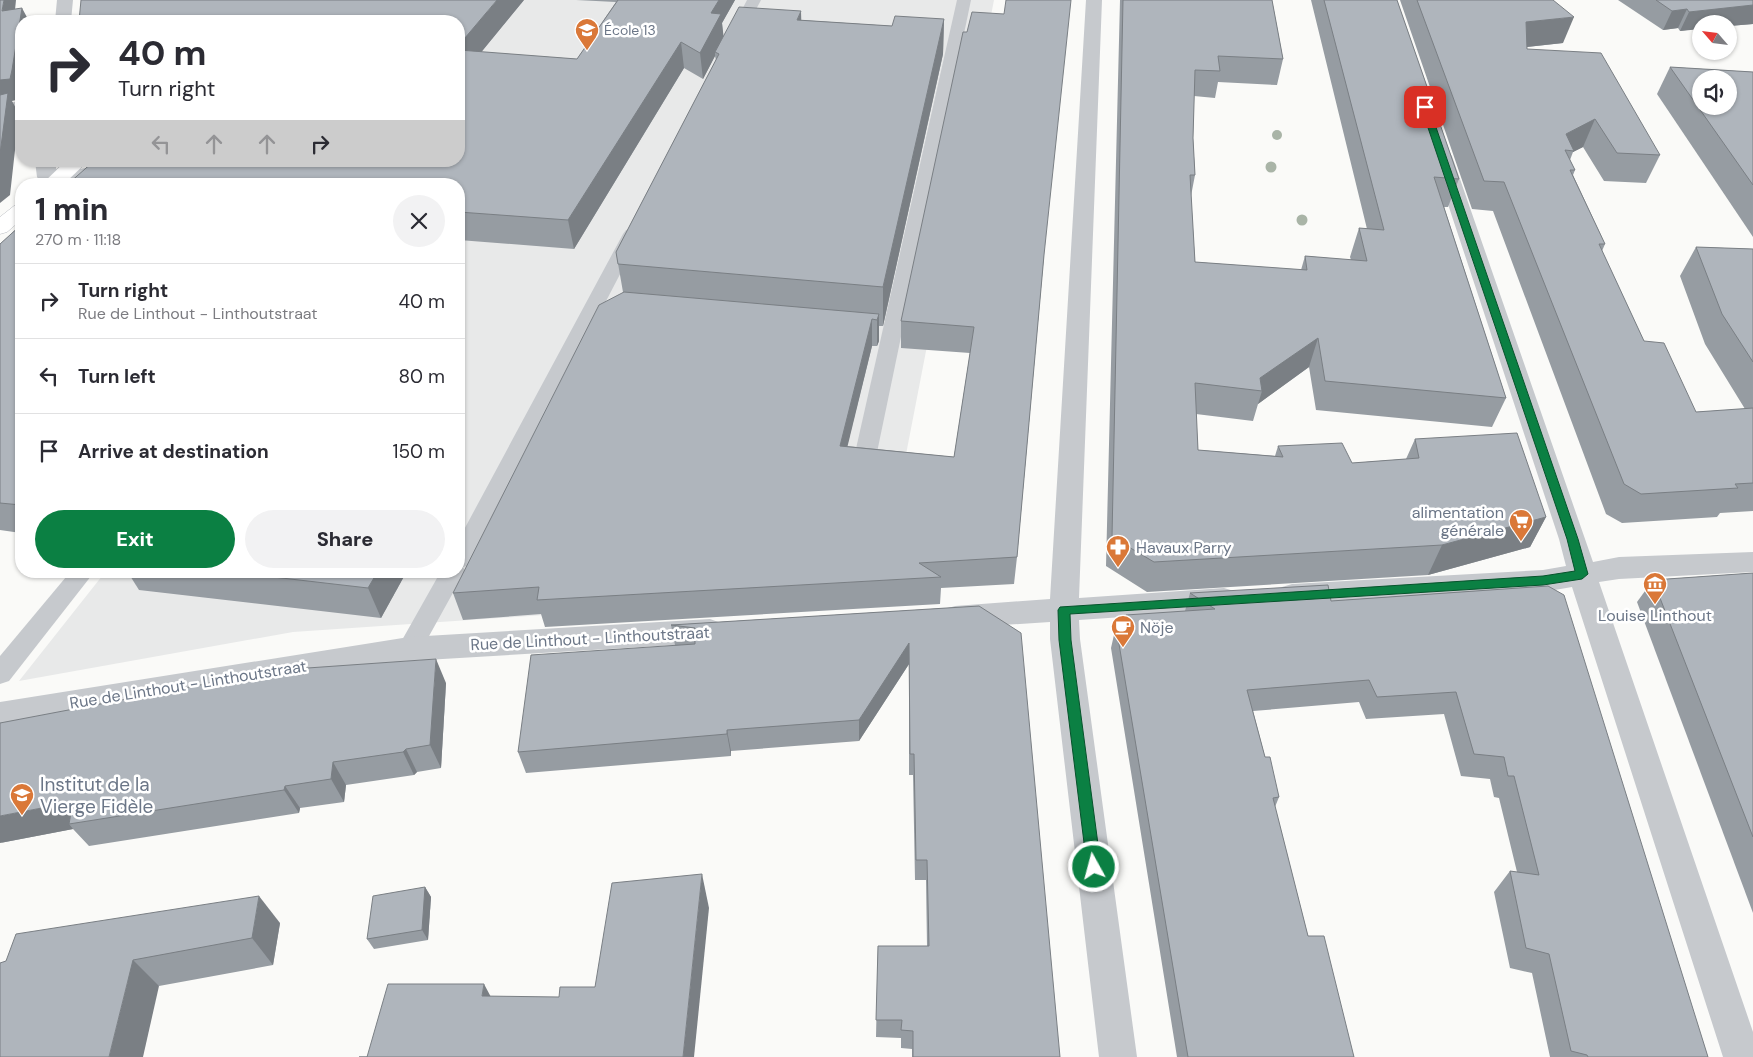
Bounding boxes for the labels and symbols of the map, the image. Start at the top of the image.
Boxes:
north arrow [1692,15,1738,60]
school or university icon: École 13 [574,17,600,51]
place label: École 13 [604,21,656,39]
pin [1404,86,1446,128]
place label: alimentation générale [1412,502,1504,541]
supermarket icon: alimentation générale [1508,508,1534,542]
pharmacy icon: Havaux Parry [1105,534,1131,568]
place label: Havaux Parry [1136,537,1232,558]
museum icon: Louise Linthout [1642,571,1668,605]
place label: Louise Linthout [1598,605,1712,626]
cafe icon: Nöje [1110,614,1136,648]
place label: Nöje [1140,617,1174,638]
street label: Rue de Linthout - Linthoutstraat [470,622,710,655]
street label: Rue de Linthout - Linthoutstraat [68,655,308,714]
place label: Institut de la Vierge Fidèle [40,772,153,819]
school or university icon: Institut de la Vierge Fidèle [9,782,35,816]
position arrow [1067,840,1119,892]

